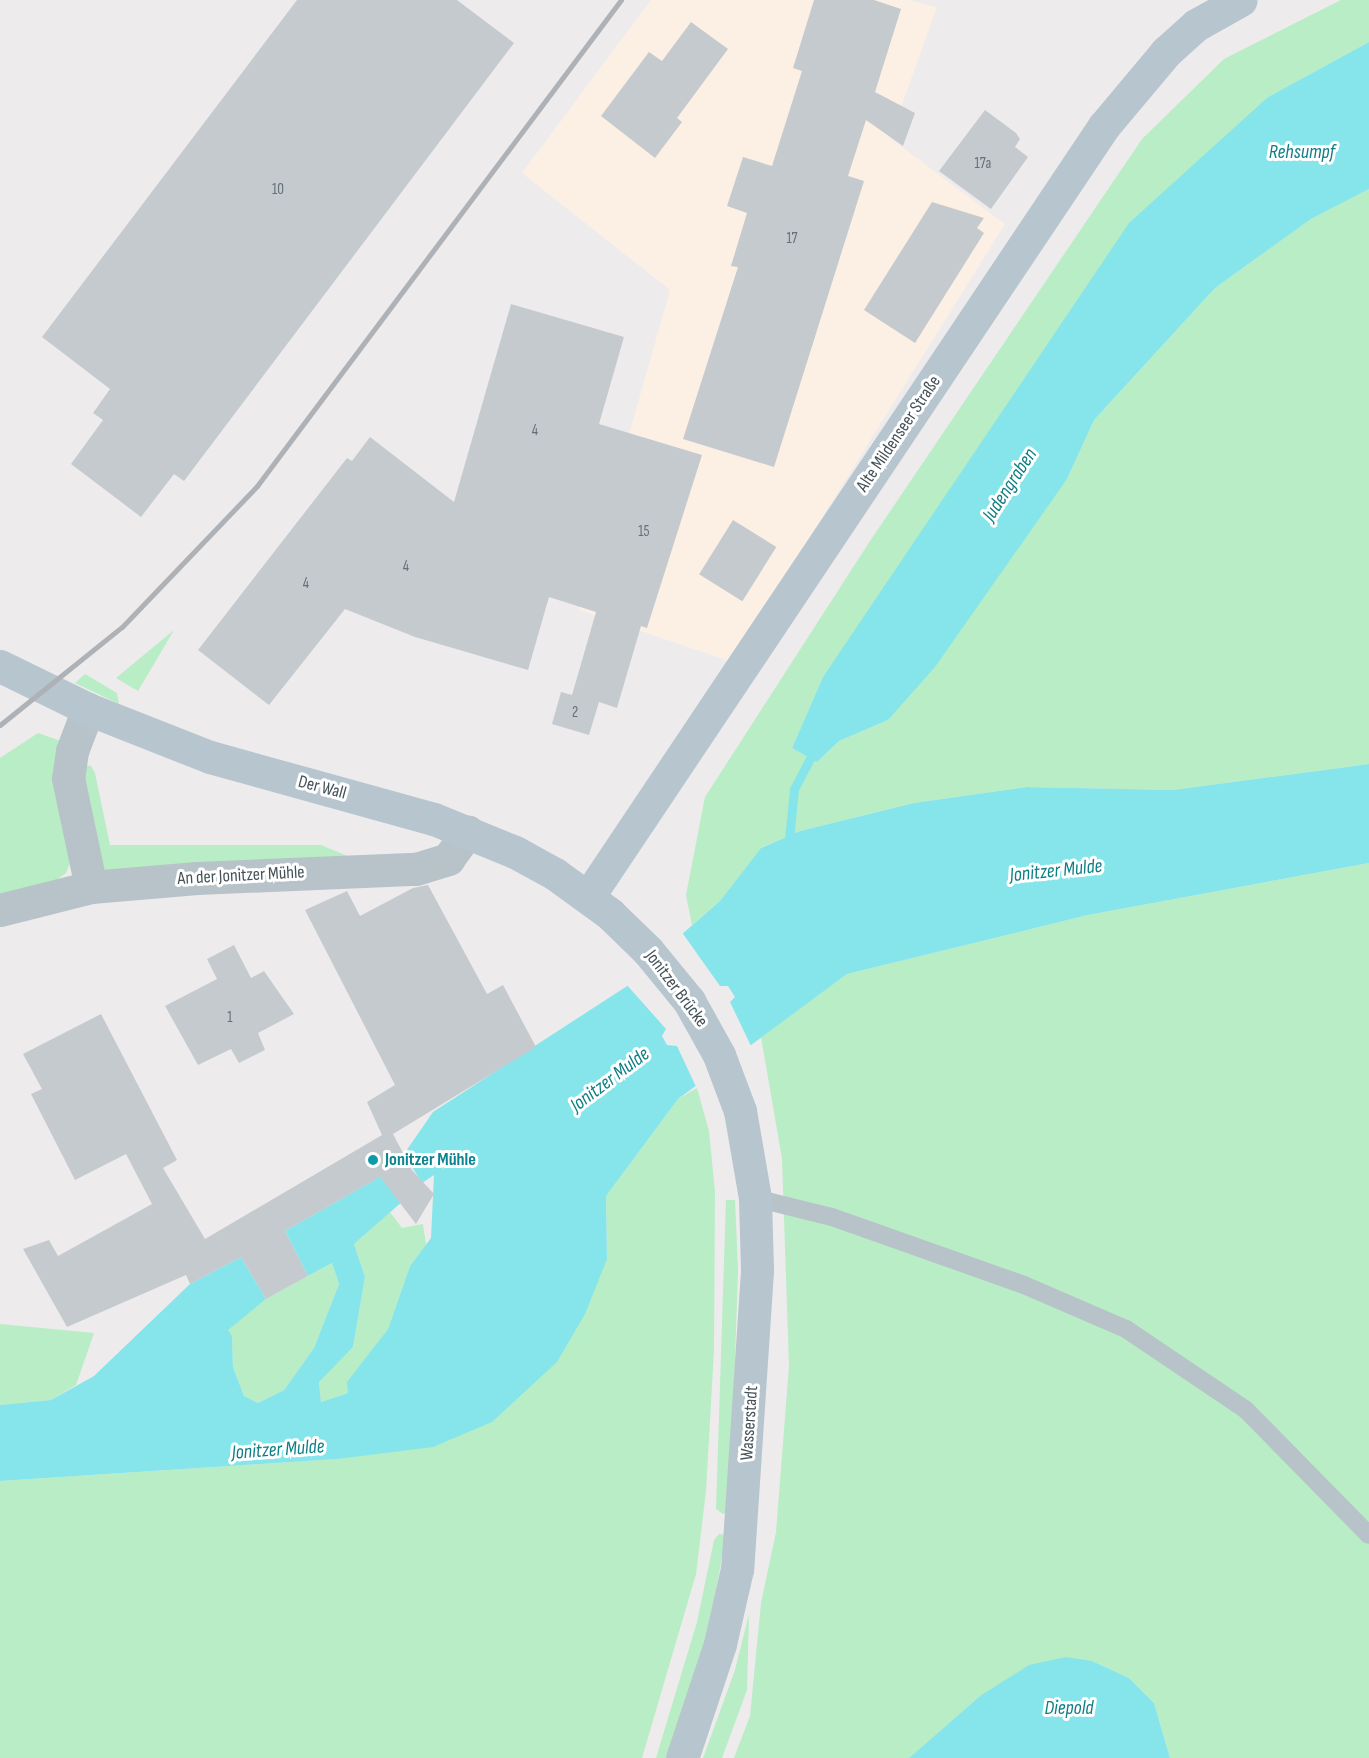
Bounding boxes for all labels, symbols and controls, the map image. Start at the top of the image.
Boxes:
water label: Rehsumpf [1269,140,1335,164]
house number: 17a [975,155,991,173]
house number: 10 [272,181,284,199]
house number: 17 [786,230,798,248]
street label: Alte Mildenseer Straße [852,372,946,496]
house number: 4 [532,422,538,440]
water label: Judengraben [978,444,1042,526]
house number: 15 [638,523,650,541]
house number: 4 [403,558,409,576]
house number: 4 [303,575,309,593]
house number: 2 [572,704,578,722]
street label: Der Wall [296,771,348,805]
water label: Jonitzer Mulde [1008,854,1104,888]
street label: An der Jonitzer Mühle [177,862,305,890]
street label: Jonitzer Brücke [640,946,712,1032]
house number: 1 [227,1009,233,1027]
water label: Jonitzer Mulde [566,1042,654,1118]
place label: Jonitzer Mühle [385,1149,476,1171]
marker: Jonitzer Mühle [366,1153,380,1167]
street label: Wasserstadt [737,1385,763,1461]
water label: Jonitzer Mulde [231,1435,325,1465]
water label: Diepold [1044,1696,1094,1720]

